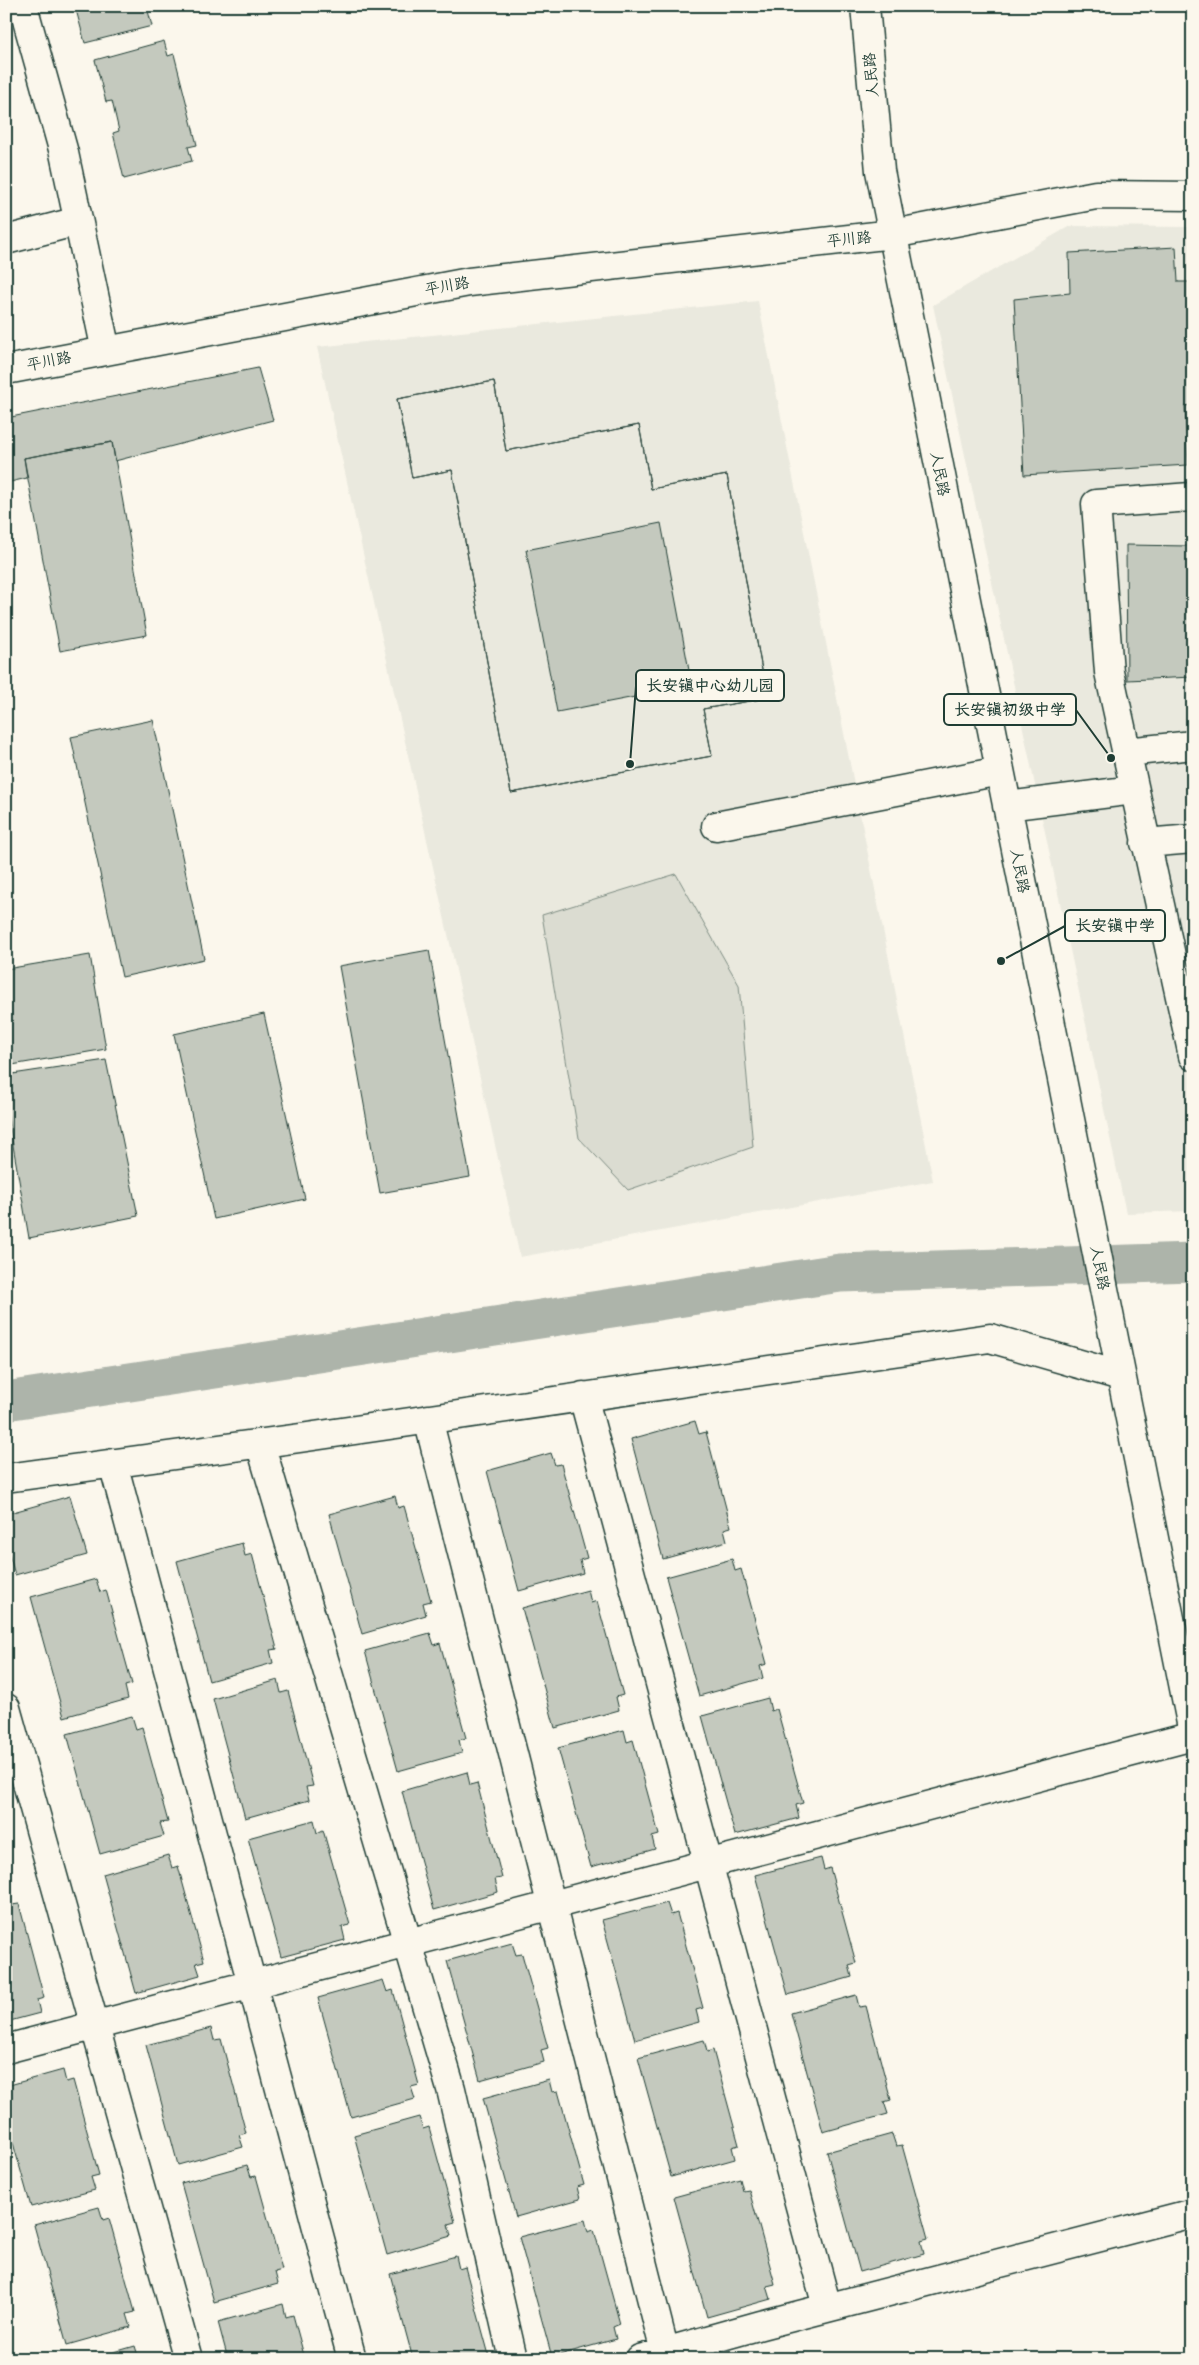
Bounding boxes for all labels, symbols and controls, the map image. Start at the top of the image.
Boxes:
street label: 人民路 [859,52,883,98]
street label: 平川路 [826,227,872,251]
street label: 平川路 [423,272,471,300]
street label: 平川路 [25,347,73,375]
street label: 人民路 [926,450,954,498]
callout: 长安镇中心幼儿园 [636,670,784,701]
text: 长安镇中心幼儿园 [646,675,774,696]
callout: 长安镇初级中学 [944,694,1076,725]
text: 长安镇初级中学 [954,699,1066,720]
street label: 人民路 [1006,847,1034,895]
callout: 长安镇中学 [1065,910,1165,941]
text: 长安镇中学 [1075,915,1155,936]
street label: 人民路 [1086,1244,1114,1292]

